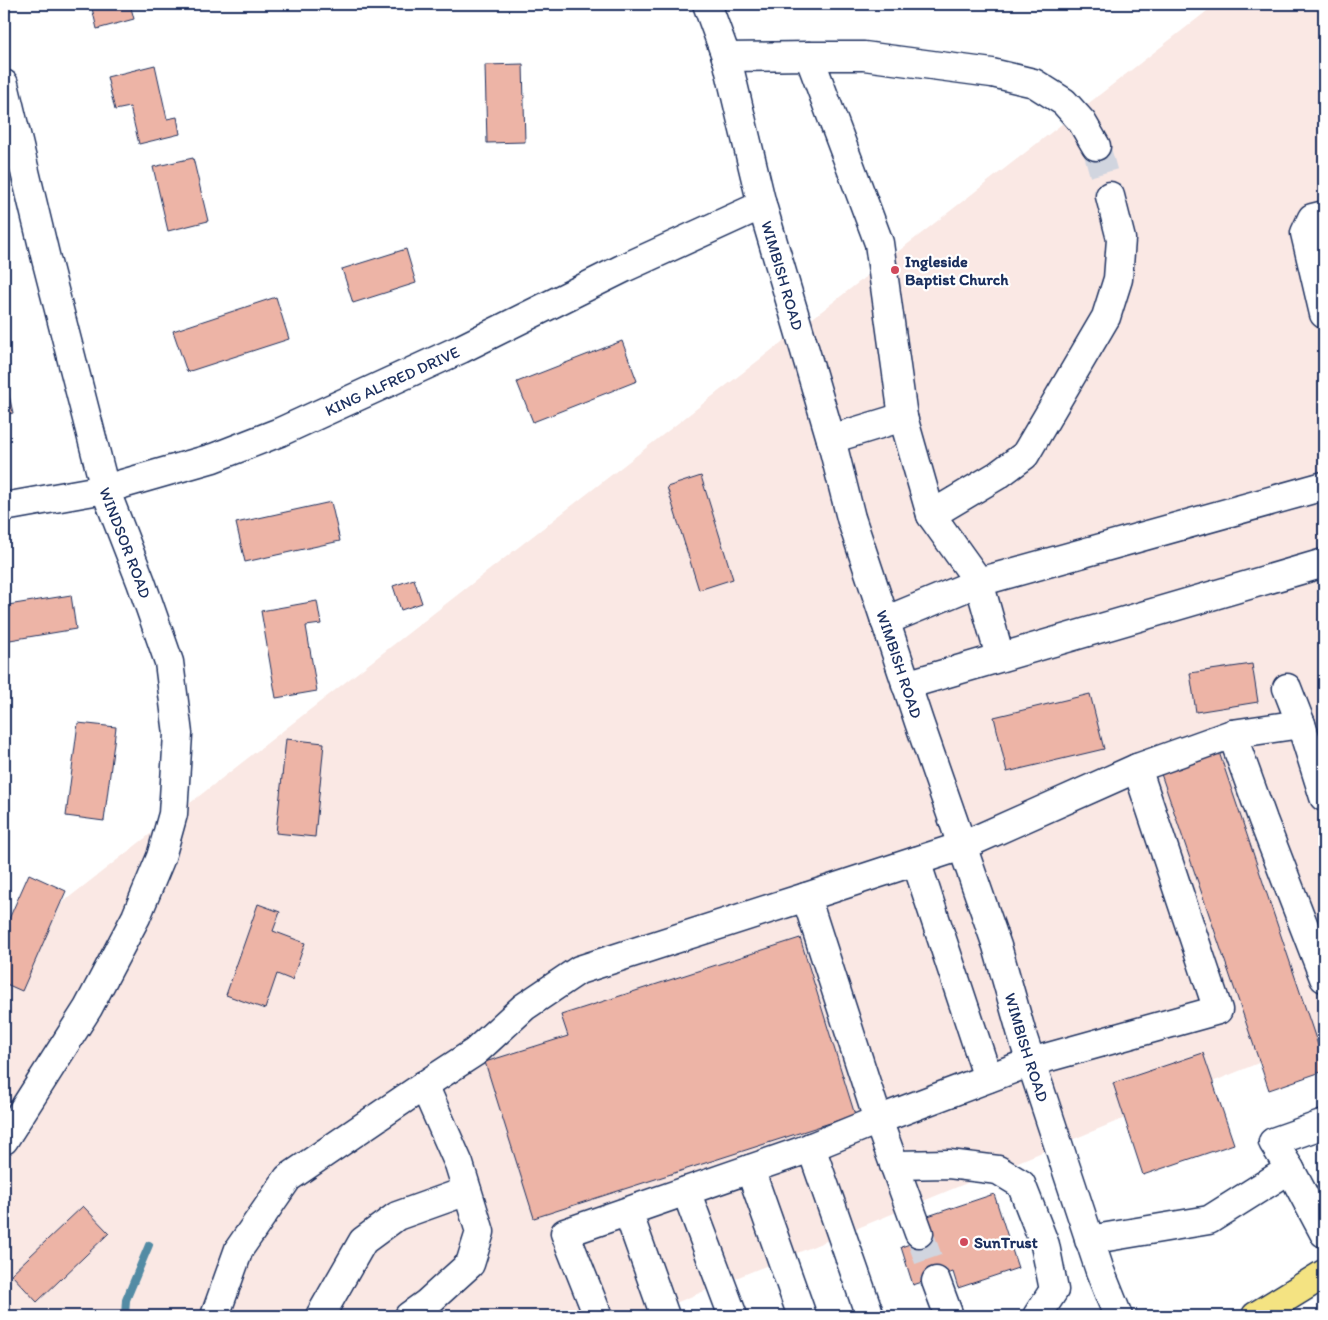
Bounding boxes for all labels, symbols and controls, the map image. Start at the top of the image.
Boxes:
street label: WIMBISH ROAD [758,218,808,333]
place label: Ingleside Baptist Church [905,252,1009,290]
marker: Ingleside Baptist Church [889,264,901,276]
street label: KING ALFRED DRIVE [322,342,462,420]
street label: WINDSOR ROAD [96,485,156,601]
street label: WIMBISH ROAD [873,607,927,721]
street label: WIMBISH ROAD [1001,991,1053,1105]
place label: SunTrust [974,1233,1038,1252]
marker: SunTrust [958,1236,970,1248]

